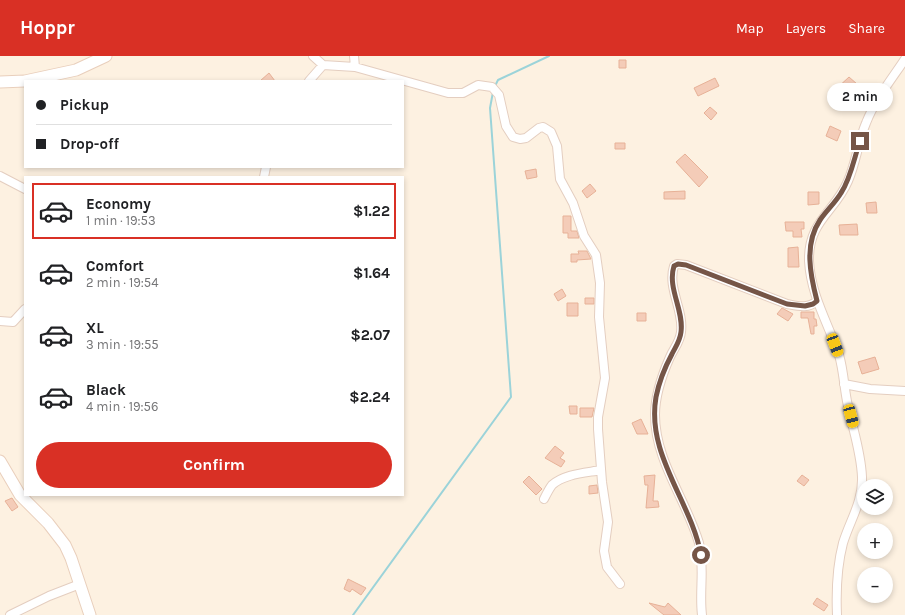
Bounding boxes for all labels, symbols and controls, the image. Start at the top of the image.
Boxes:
text: Hoppr [20,17,75,39]
text: Map [736,20,764,37]
text: Layers [786,20,826,37]
text: Share [848,20,885,37]
callout: 2 min [827,83,893,111]
text: 2 min [842,89,878,104]
text: Pickup [60,96,109,114]
route end [851,132,869,150]
text: Drop-off [60,135,119,153]
icon: car [38,193,74,229]
text: Economy [86,195,151,213]
text: $1.22 [353,202,390,220]
text: 1 min · 19:53 [86,213,156,228]
icon: car [38,255,74,291]
text: Comfort [86,257,144,275]
text: $1.64 [353,264,390,282]
text: 2 min · 19:54 [86,275,158,290]
icon: car [38,317,74,353]
text: XL [86,319,104,337]
text: $2.07 [350,326,390,344]
car [825,332,845,358]
text: 3 min · 19:55 [86,337,159,352]
icon: car [38,379,74,415]
text: Black [86,381,126,399]
text: $2.24 [349,388,390,406]
text: 4 min · 19:56 [86,399,158,414]
car [842,403,860,429]
button: Confirm [36,442,392,488]
map controls [857,479,893,603]
button: layers [857,479,893,515]
button: + [857,523,893,559]
route start [692,546,710,564]
button: − [857,567,893,603]

